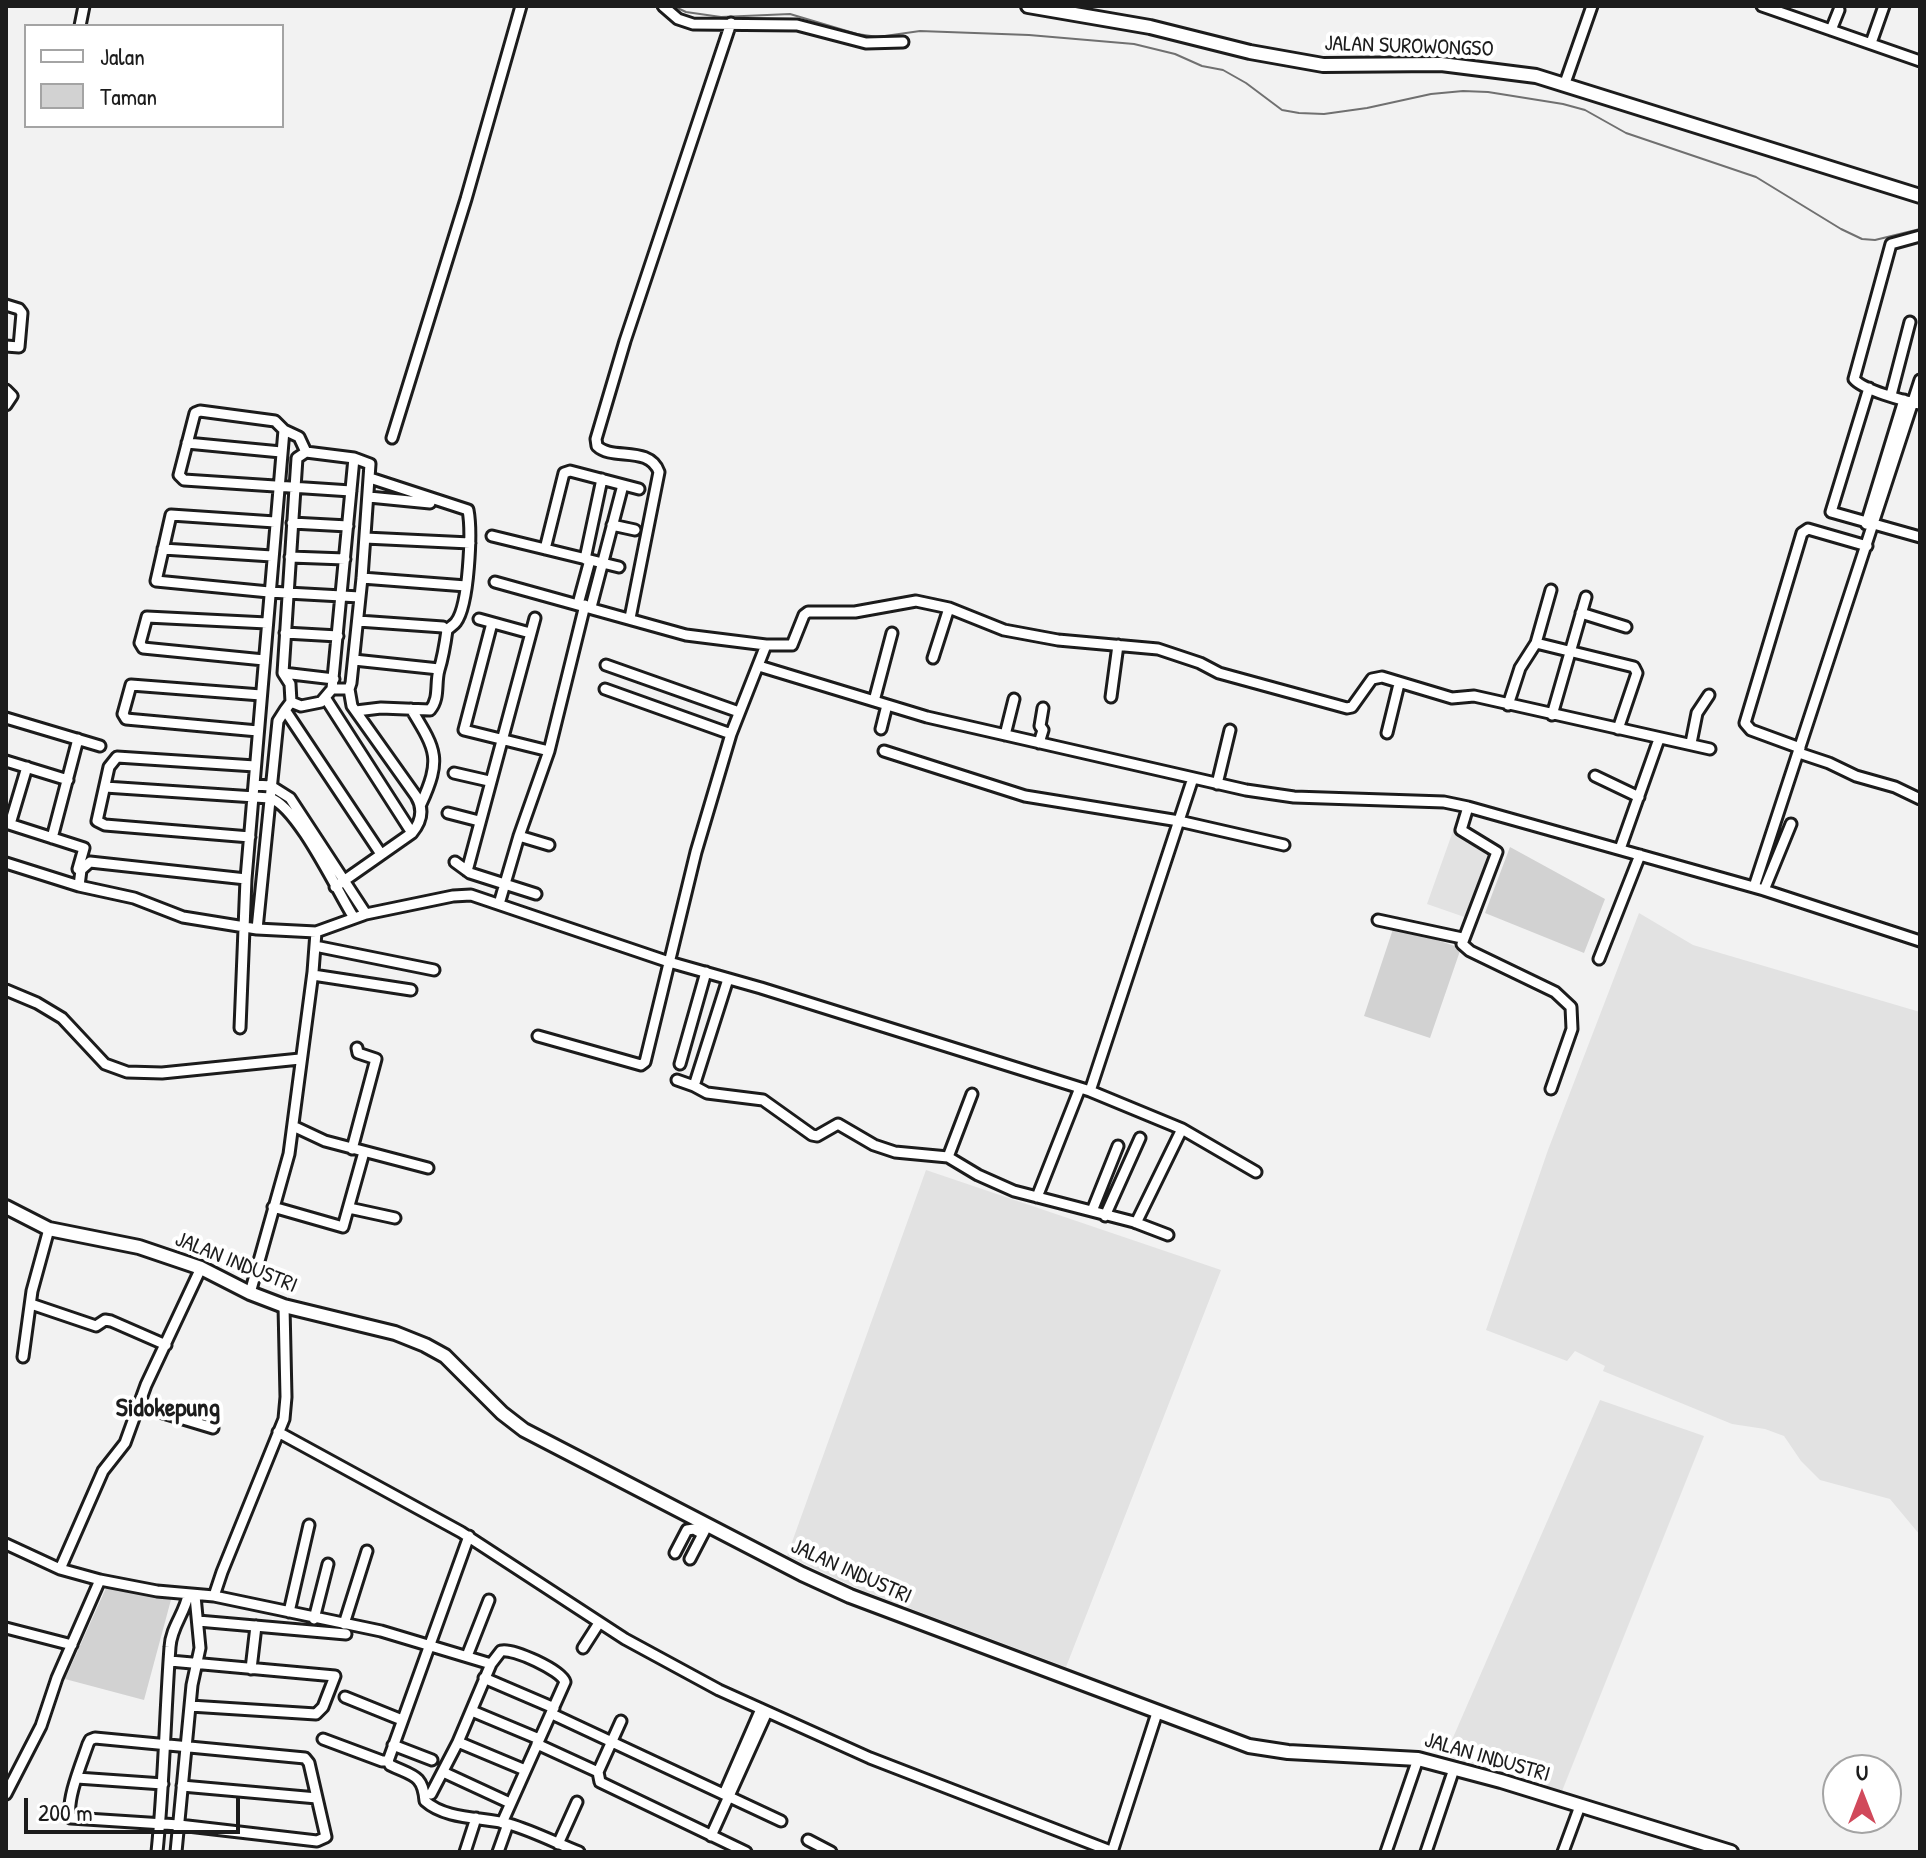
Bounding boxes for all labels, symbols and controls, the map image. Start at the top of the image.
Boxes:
legend [24,24,284,128]
street label: JALAN SUROWONGSO [1324,31,1494,63]
text: Jalan [100,40,145,72]
text: Taman [100,80,157,112]
street label: JALAN INDUSTRI [171,1226,301,1300]
district label: Sidokepung [116,1393,220,1425]
street label: JALAN INDUSTRI [786,1534,916,1610]
street label: JALAN INDUSTRI [1421,1727,1553,1789]
north arrow [1822,1754,1902,1834]
text: U [1856,1757,1868,1787]
scale bar [28,1782,244,1832]
text: 200 m [38,1796,93,1828]

